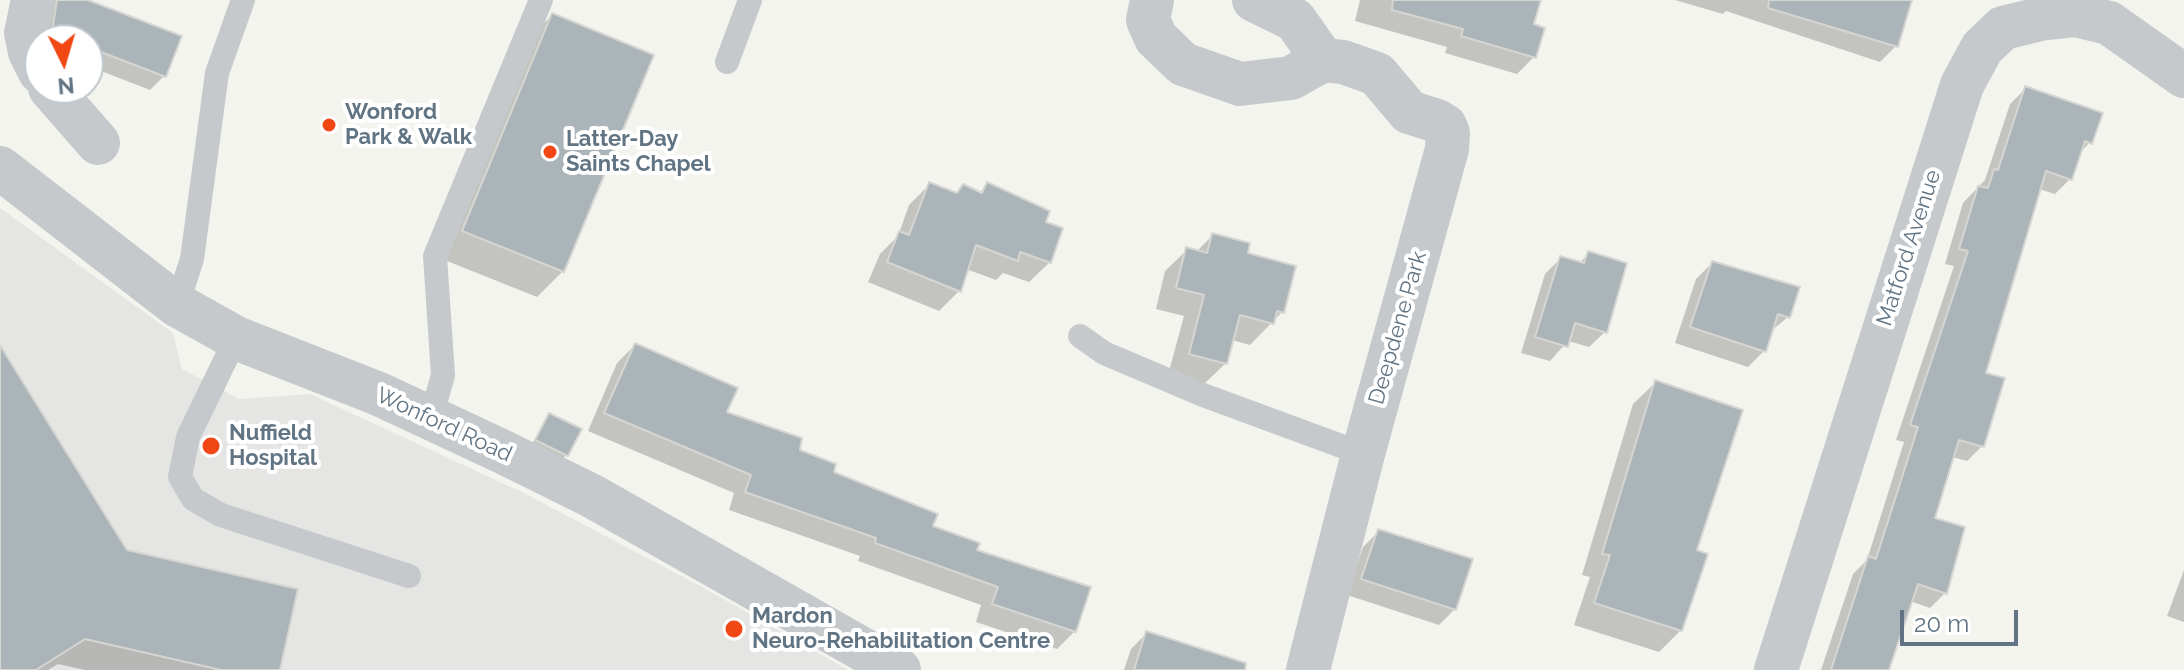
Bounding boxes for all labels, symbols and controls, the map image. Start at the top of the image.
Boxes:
north arrow [24,24,104,104]
text: N [56,72,75,100]
place label: Wonford Park & Walk [345,99,472,150]
marker: Wonford Park & Walk [320,116,338,134]
place label: Latter-Day Saints Chapel [566,126,711,178]
marker: Latter-Day Saints Chapel [541,143,559,161]
street label: Matford Avenue [1871,167,1947,329]
street label: Deepdene Park [1364,248,1432,408]
street label: Wonford Road [372,382,516,468]
place label: Nuffield Hospital [229,420,317,472]
marker: Nuffield Hospital [200,435,222,457]
scale bar [1904,594,2022,644]
place label: Mardon Neuro-Rehabilitation Centre [752,603,1050,654]
text: 20 m [1914,609,1969,638]
marker: Mardon Neuro-Rehabilitation Centre [723,618,745,640]

